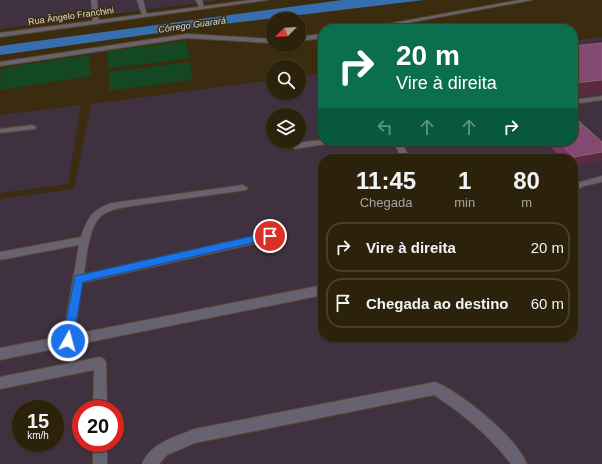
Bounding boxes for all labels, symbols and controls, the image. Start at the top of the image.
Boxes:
street label: Rua Ângelo Franchini [27,5,115,27]
north arrow [266,12,306,52]
map controls [266,12,306,148]
water label: Córrego Guarará [158,15,226,35]
icon: right [330,40,382,92]
text: 20 m [396,40,460,71]
button: search [266,60,306,100]
text: Vire à direita [396,73,497,93]
button: layers [266,108,306,148]
icon: left [374,116,396,138]
icon: ahead [416,116,438,138]
icon: ahead [458,116,480,138]
icon: right [500,116,522,138]
text: 11:45 [356,167,416,194]
text: 1 [458,167,471,194]
text: 80 [513,167,540,194]
text: Chegada [360,195,412,210]
text: min [454,195,475,210]
text: m [521,195,532,210]
pin [253,219,287,253]
icon: arrive [259,225,281,247]
icon: right [332,236,354,258]
text: Vire à direita [366,239,456,256]
text: 20 m [531,239,564,256]
icon: arrive [332,292,354,314]
text: Chegada ao destino [366,295,509,312]
text: 60 m [531,295,564,312]
position arrow [47,320,89,362]
speed limit sign: 20 [72,400,124,452]
text: 15 [27,410,49,432]
text: km/h [27,430,49,441]

